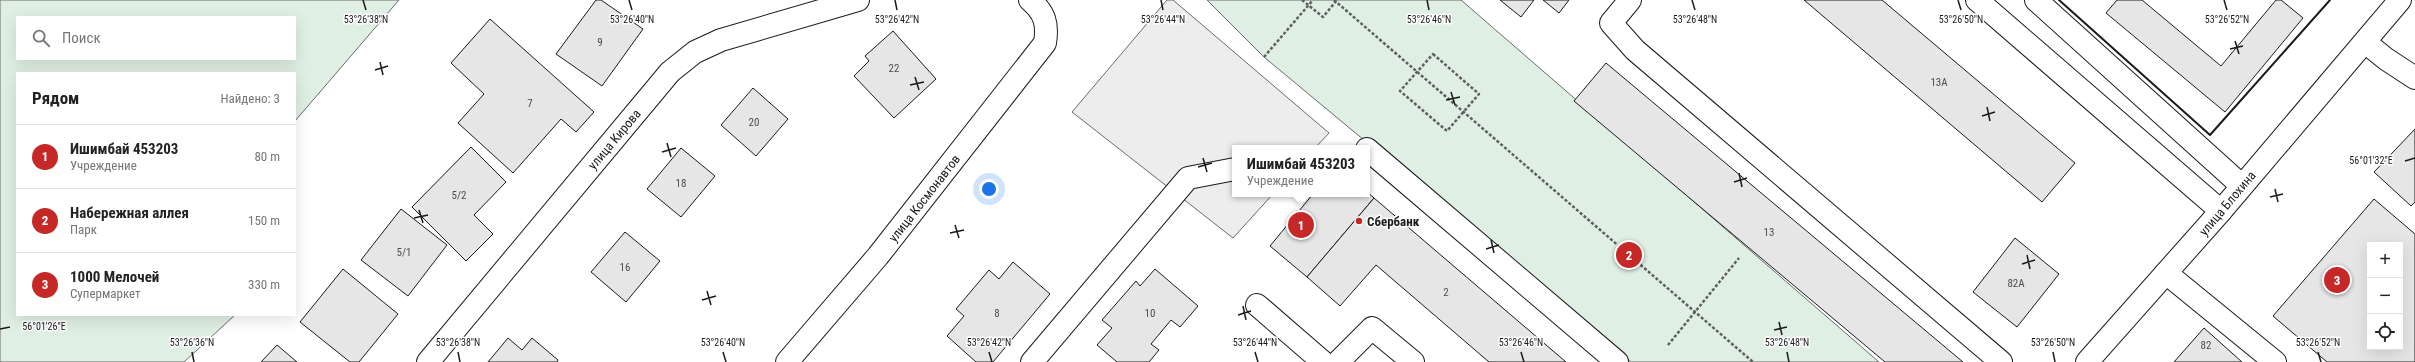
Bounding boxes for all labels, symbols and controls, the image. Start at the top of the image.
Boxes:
text: 53°26'38"N [344,14,388,25]
text: 53°26'40"N [610,14,654,25]
text: 53°26'42"N [875,14,919,25]
text: 53°26'44"N [1141,14,1185,25]
text: 53°26'46"N [1407,14,1451,25]
text: 53°26'48"N [1673,14,1717,25]
text: 53°26'50"N [1939,14,1983,25]
text: 53°26'52"N [2205,14,2249,25]
search box [16,16,296,60]
icon: search [30,27,52,49]
text: Поиск [62,29,101,47]
house number: 9 [597,36,603,49]
house number: 22 [889,62,899,75]
house number: 13А [1930,76,1948,89]
text: Рядом [32,88,79,108]
text: Найдено: 3 [220,91,280,106]
house number: 7 [527,97,533,110]
street label: улица Кирова [585,106,644,172]
house number: 20 [749,116,759,129]
text: Ишимбай 453203 [70,140,178,158]
popup [1232,145,1370,197]
text: 1 [42,149,48,164]
text: 80 m [254,149,280,164]
street label: улица Космонавтов [886,152,963,245]
text: Ишимбай 453203 [1247,155,1355,173]
text: 56°01'32"E [2349,155,2393,166]
text: Учреждение [70,158,137,173]
street label: улица Блохина [2196,168,2259,239]
text: Учреждение [1247,173,1314,188]
house number: 18 [676,177,686,190]
your location [979,179,999,199]
house number: 5/2 [452,189,466,202]
text: Набережная аллея [70,204,189,222]
pin: 1 [1288,210,1314,240]
text: 2 [42,213,48,228]
text: 150 m [248,213,280,228]
place label: Сбербанк [1367,214,1420,229]
marker: Сбербанк [1354,216,1364,226]
text: Парк [70,222,97,237]
house number: 13 [1764,226,1774,239]
pin: 2 [1616,240,1642,270]
map controls [2367,242,2403,350]
button: + [2367,242,2403,278]
house number: 5/1 [397,246,411,259]
house number: 16 [620,261,630,274]
pin: 3 [2324,265,2350,295]
text: 1000 Мелочей [70,268,159,286]
text: 3 [42,277,48,292]
text: 330 m [248,277,280,292]
house number: 82А [2007,277,2025,290]
button: − [2367,278,2403,314]
text: Супермаркет [70,286,141,301]
house number: 2 [1443,286,1449,299]
house number: 8 [994,307,1000,320]
house number: 10 [1145,307,1155,320]
button: locate [2367,314,2403,350]
text: 56°01'26"E [22,321,66,332]
text: 53°26'36"N [170,337,214,348]
text: 53°26'38"N [436,337,480,348]
text: 53°26'40"N [701,337,745,348]
text: 53°26'42"N [967,337,1011,348]
text: 53°26'44"N [1233,337,1277,348]
text: 53°26'46"N [1499,337,1543,348]
text: 53°26'48"N [1765,337,1809,348]
text: 53°26'50"N [2031,337,2075,348]
text: 53°26'52"N [2296,337,2340,348]
house number: 82 [2201,339,2211,352]

